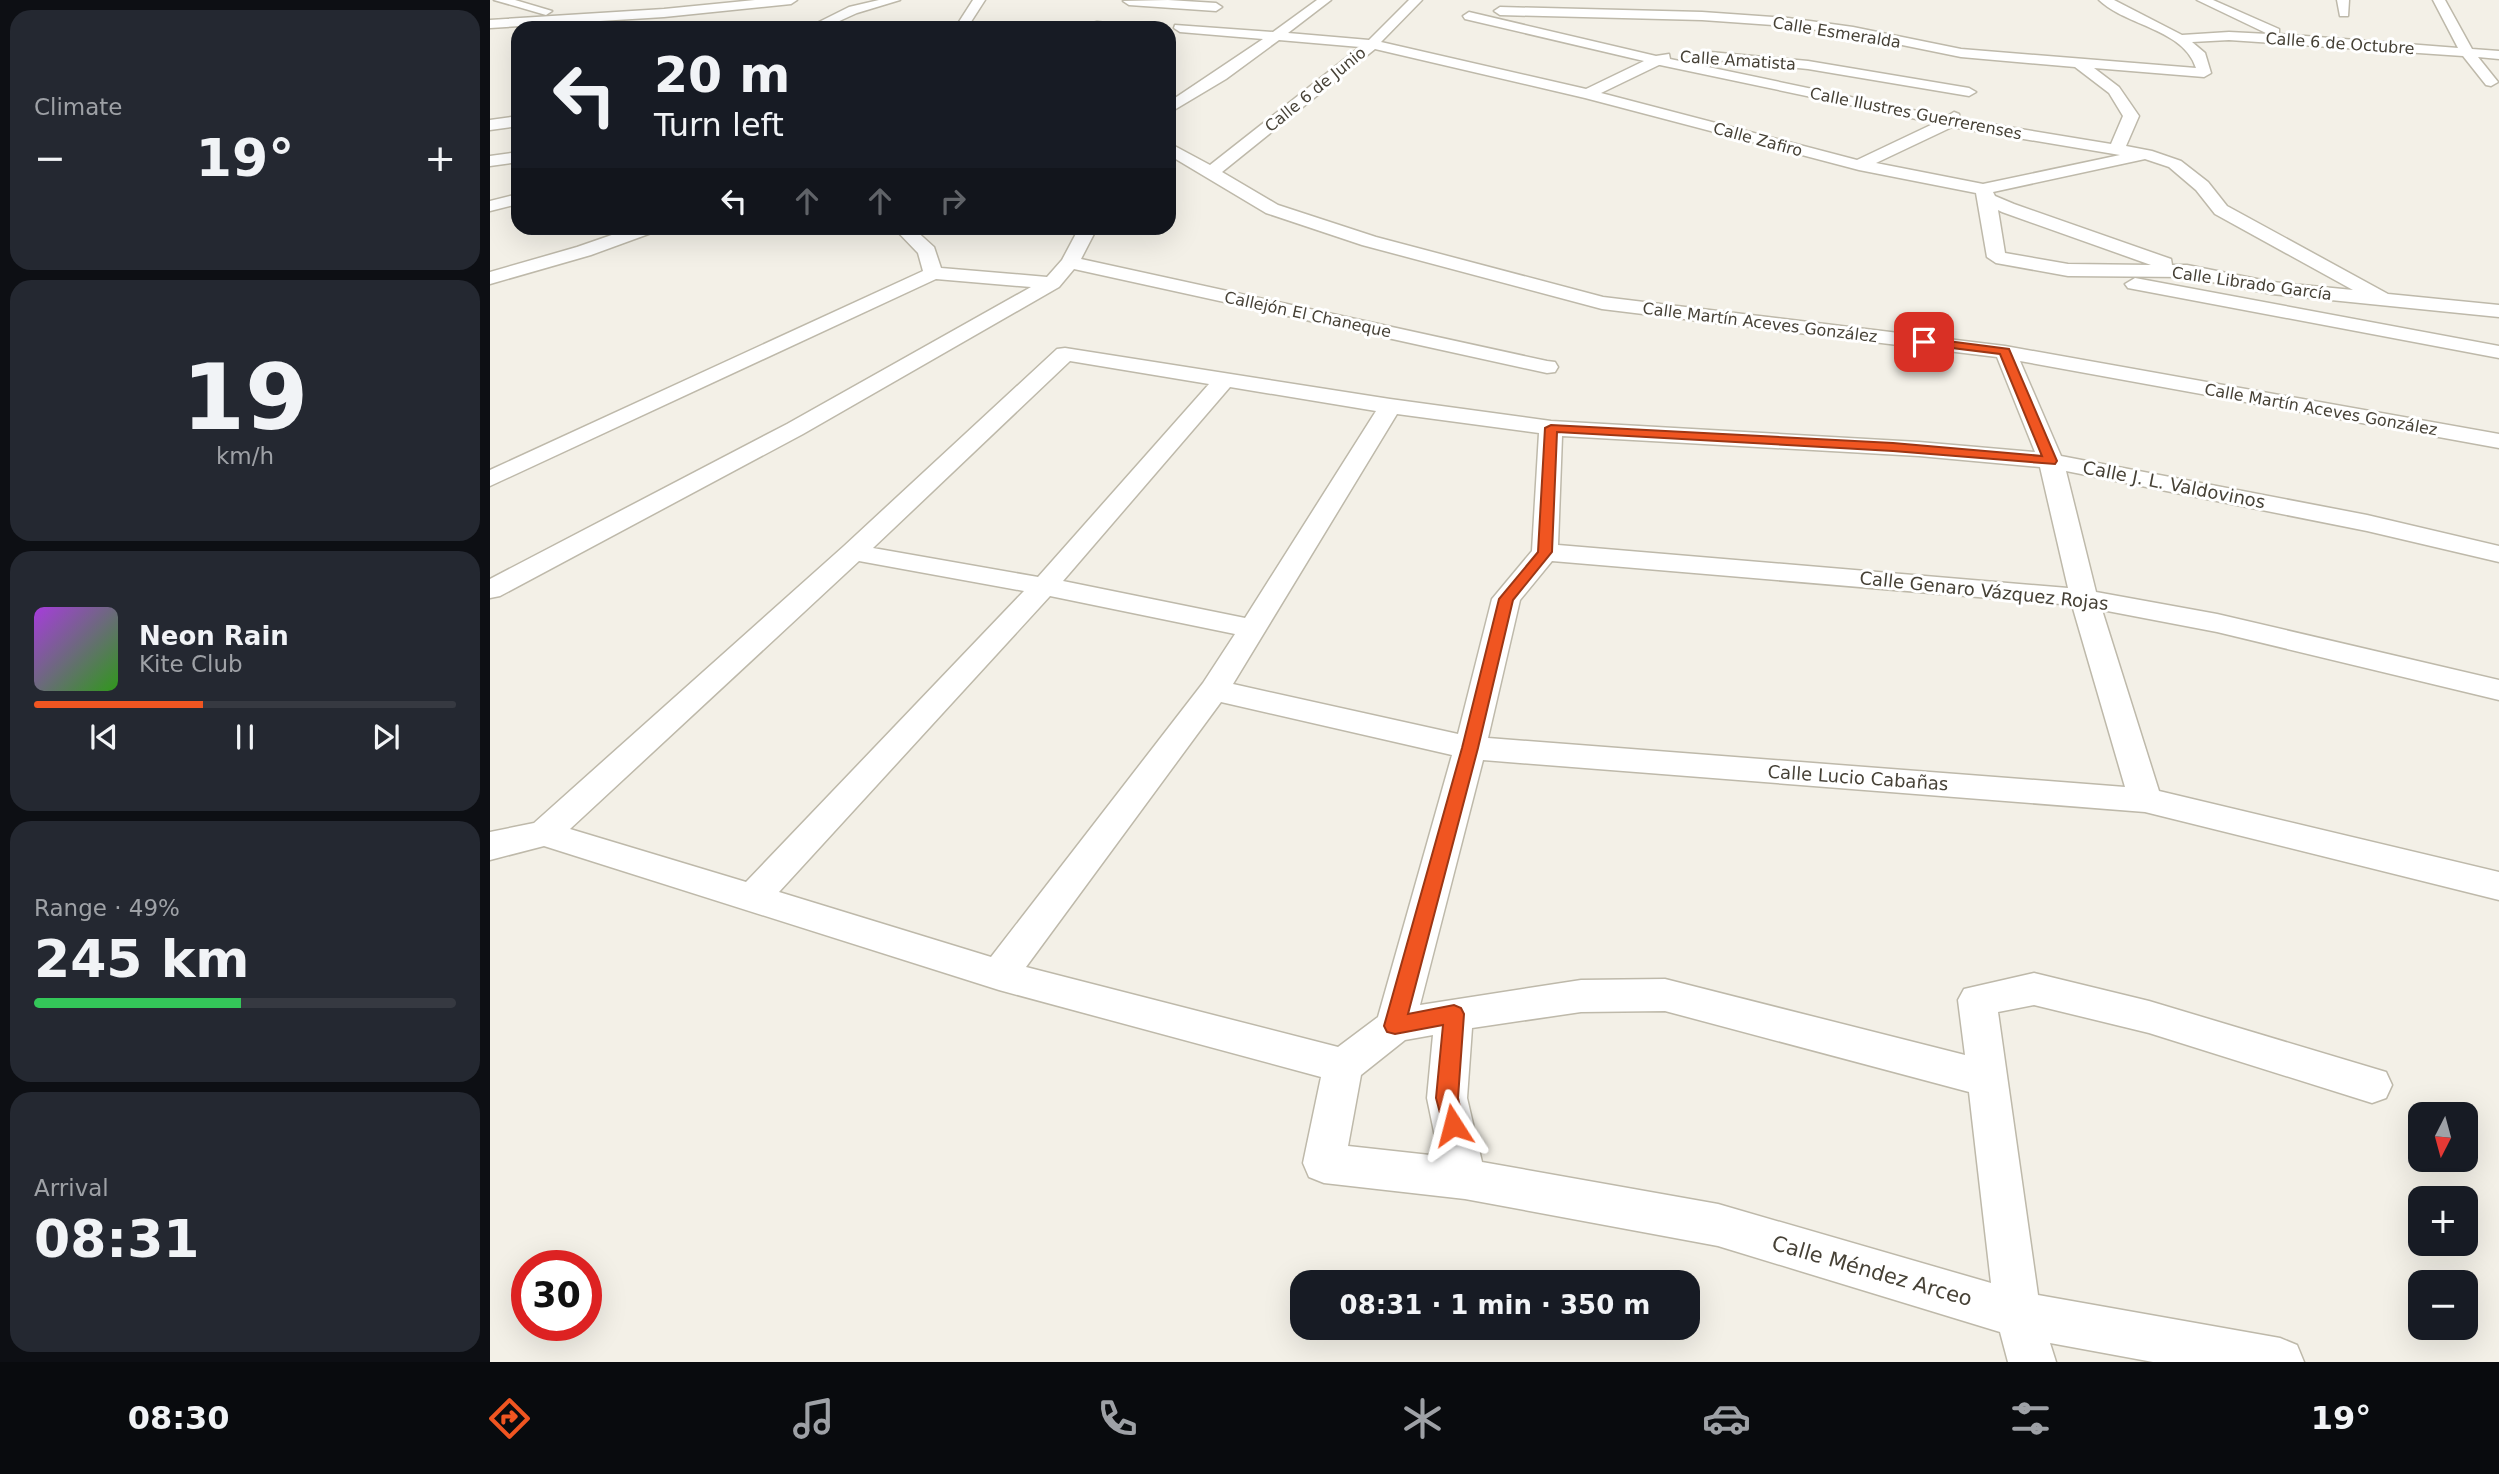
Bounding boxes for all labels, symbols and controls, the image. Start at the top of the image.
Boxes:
street label: Calle Esmeralda [1771,13,1902,52]
street label: Calle 6 de Octubre [2265,29,2415,58]
street label: Calle 6 de Junio [1261,43,1370,136]
text: 20 m [654,47,790,104]
street label: Calle Amatista [1679,47,1797,74]
icon: left [539,49,630,140]
street label: Calle Ilustres Guerrerenses [1808,84,2024,143]
text: Climate [34,94,123,120]
text: Turn left [654,106,784,144]
street label: Calle Zafiro [1711,118,1805,161]
text: 19° [196,128,294,188]
text: − [34,136,66,180]
text: + [424,136,456,180]
icon: left [715,182,753,220]
icon: ahead [788,182,826,220]
icon: ahead [861,182,899,220]
icon: right [934,182,972,220]
street label: Calle Librado García [2171,263,2333,304]
street label: Callejón El Chaneque [1223,288,1393,341]
street label: Calle Martín Aceves González [1642,299,1878,346]
pin [1894,312,1954,372]
icon: arrive [1905,323,1943,361]
text: 19 [182,345,308,450]
street label: Calle Martín Aceves González [2203,380,2439,439]
text: km/h [216,443,274,469]
street label: Calle J. L. Valdovinos [2081,457,2267,513]
street label: Calle Genaro Vázquez Rojas [1859,567,2110,614]
text: Neon Rain [139,621,289,651]
text: Kite Club [139,651,243,677]
icon: previous [85,718,123,756]
icon: pause [226,718,264,756]
icon: next [367,718,405,756]
street label: Calle Lucio Cabañas [1767,761,1949,794]
text: Range · 49% [34,895,180,921]
text: 245 km [34,929,249,989]
position arrow [1416,1088,1490,1162]
north arrow [2408,1102,2478,1172]
map controls [2408,1102,2478,1340]
text: Arrival [34,1175,109,1201]
button: + [2408,1186,2478,1256]
text: 08:31 [34,1209,200,1269]
street label: Calle Méndez Arceo [1769,1231,1975,1311]
speed limit sign: 30 [511,1250,602,1341]
button: − [2408,1270,2478,1340]
text: 08:31 · 1 min · 350 m [1340,1290,1650,1320]
icon: directions [485,1394,534,1443]
icon: music [789,1394,838,1443]
icon: phone [1093,1394,1142,1443]
icon: climate [1398,1394,1447,1443]
icon: car [1702,1394,1751,1443]
icon: filters [2006,1394,2055,1443]
text: 08:30 [128,1399,230,1437]
text: 19° [2311,1399,2371,1437]

